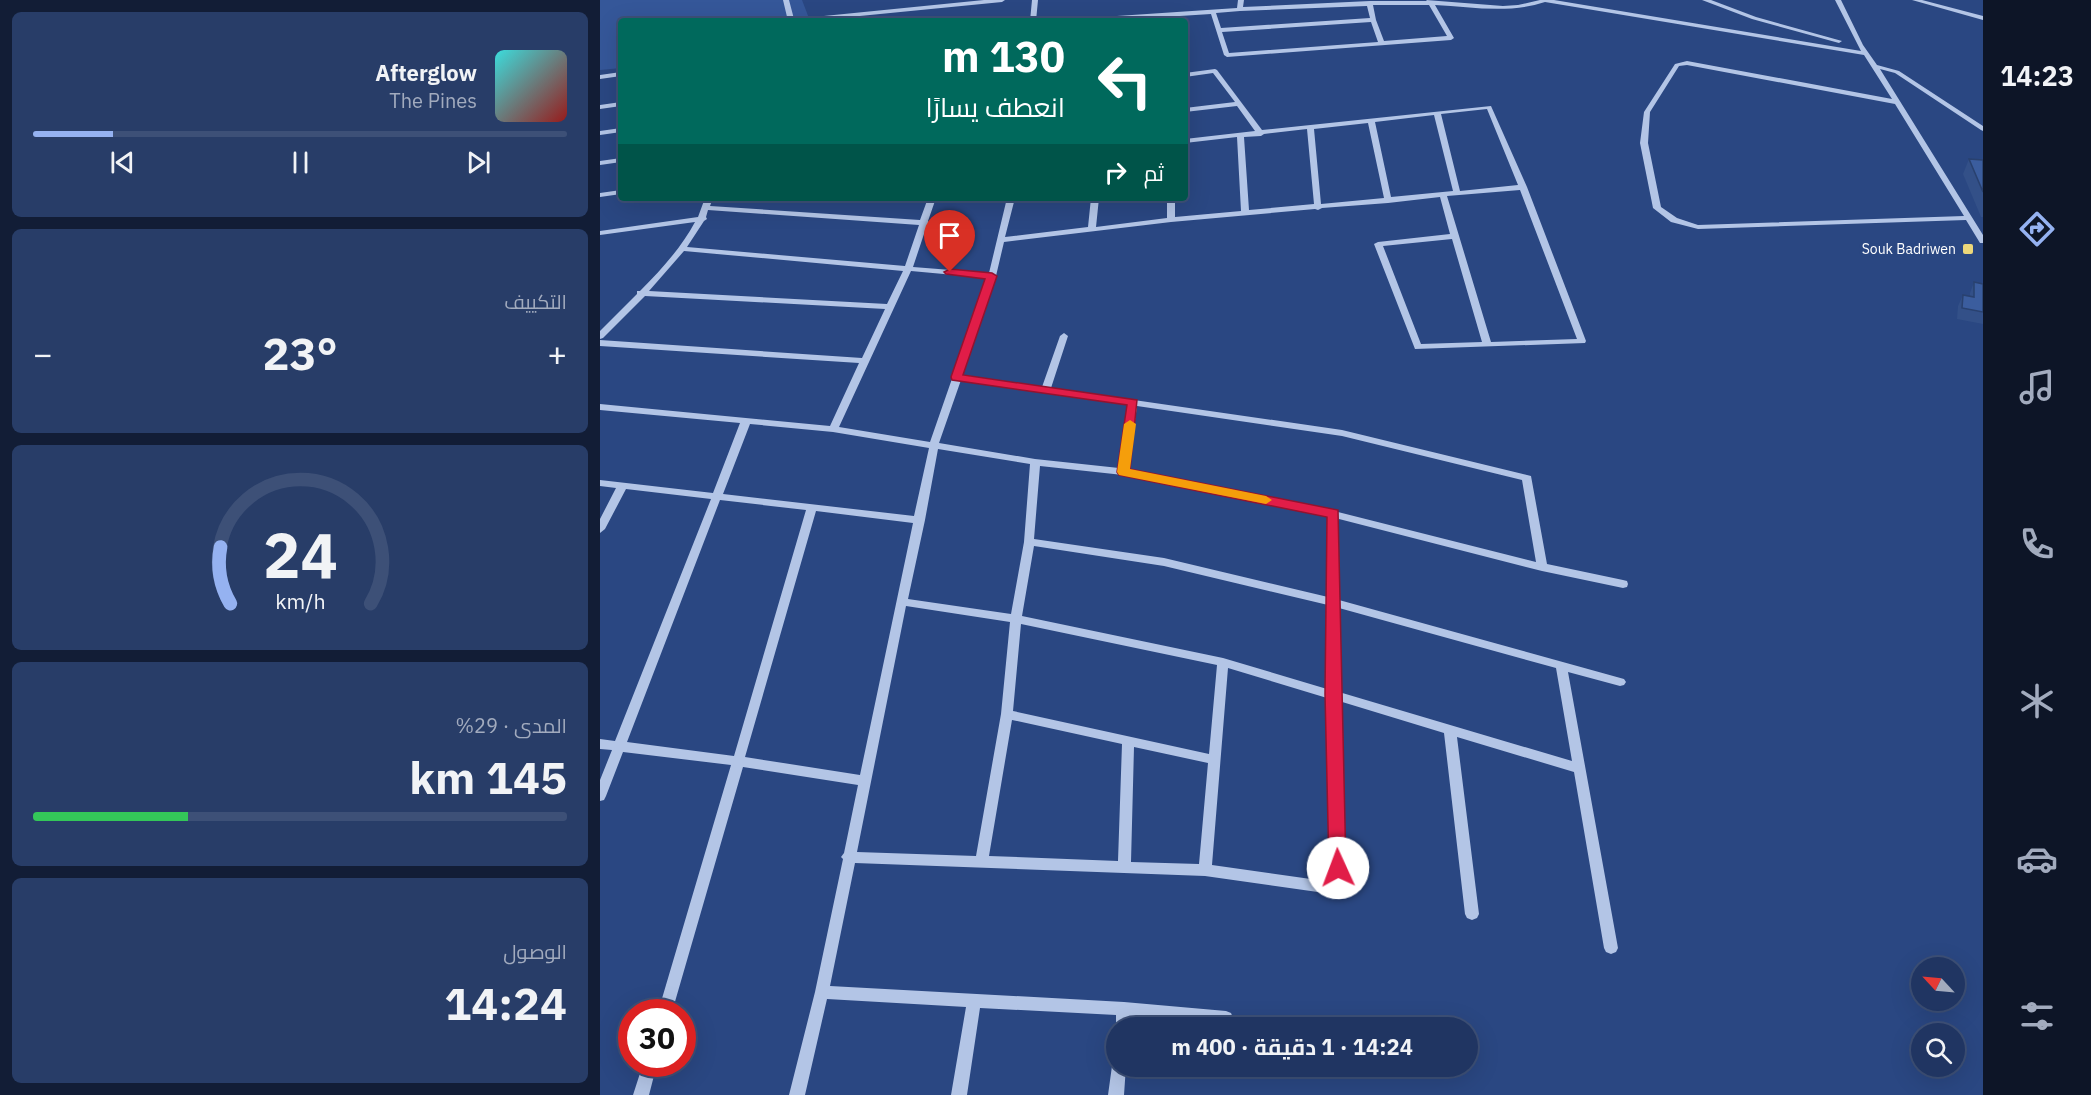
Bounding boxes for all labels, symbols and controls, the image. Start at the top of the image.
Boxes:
text: 130 m [942,29,1065,84]
icon: left [1086,42,1164,120]
text: Afterglow [375,58,477,87]
text: 14:23 [2000,58,2074,93]
text: The Pines [389,87,477,114]
text: انعطف يسارًا [926,89,1065,124]
icon: previous [106,146,139,179]
icon: pause [284,146,317,179]
icon: next [462,146,495,179]
icon: right [1099,156,1132,189]
text: ثم [1144,158,1164,187]
icon: directions [2016,208,2058,250]
pin [924,210,975,272]
icon: arrive [933,219,966,252]
place label: Souk Badriwen [1862,240,1956,258]
marker: Souk Badriwen [1961,242,1975,256]
text: التكييف [504,288,567,315]
text: 23° [262,324,338,382]
text: − [33,332,53,375]
text: + [547,332,567,375]
icon: music [2016,366,2058,408]
text: 24 [263,515,337,596]
icon: phone [2016,523,2058,565]
text: km/h [275,588,325,616]
icon: climate [2016,680,2058,722]
text: المدى · 29% [455,712,567,739]
text: 145 km [409,748,567,806]
position arrow [1306,836,1370,900]
icon: car [2016,838,2058,880]
text: الوصول [503,938,567,965]
north arrow [1911,957,1965,1011]
map controls [1911,957,1965,1077]
text: 14:24 [444,974,567,1032]
icon: filters [2016,995,2058,1037]
speed limit sign: 30 [618,999,696,1077]
button: search [1911,1023,1965,1077]
text: 14:24 · 1 دقيقة · 400 m [1171,1032,1413,1061]

